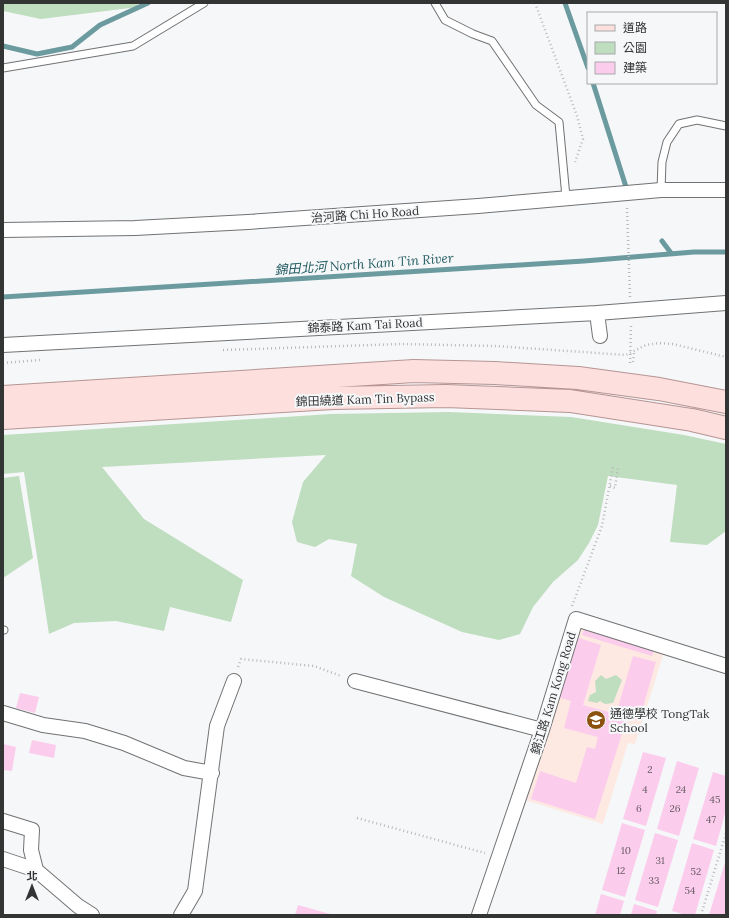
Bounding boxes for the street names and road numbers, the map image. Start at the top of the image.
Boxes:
street label: 治河路 Chi Ho Road [310,203,420,225]
street label: 錦泰路 Kam Tai Road [307,314,423,336]
street label: 錦田繞道 Kam Tin Bypass [295,389,435,409]
street label: 錦江路 Kam Kong Road [527,630,579,756]

